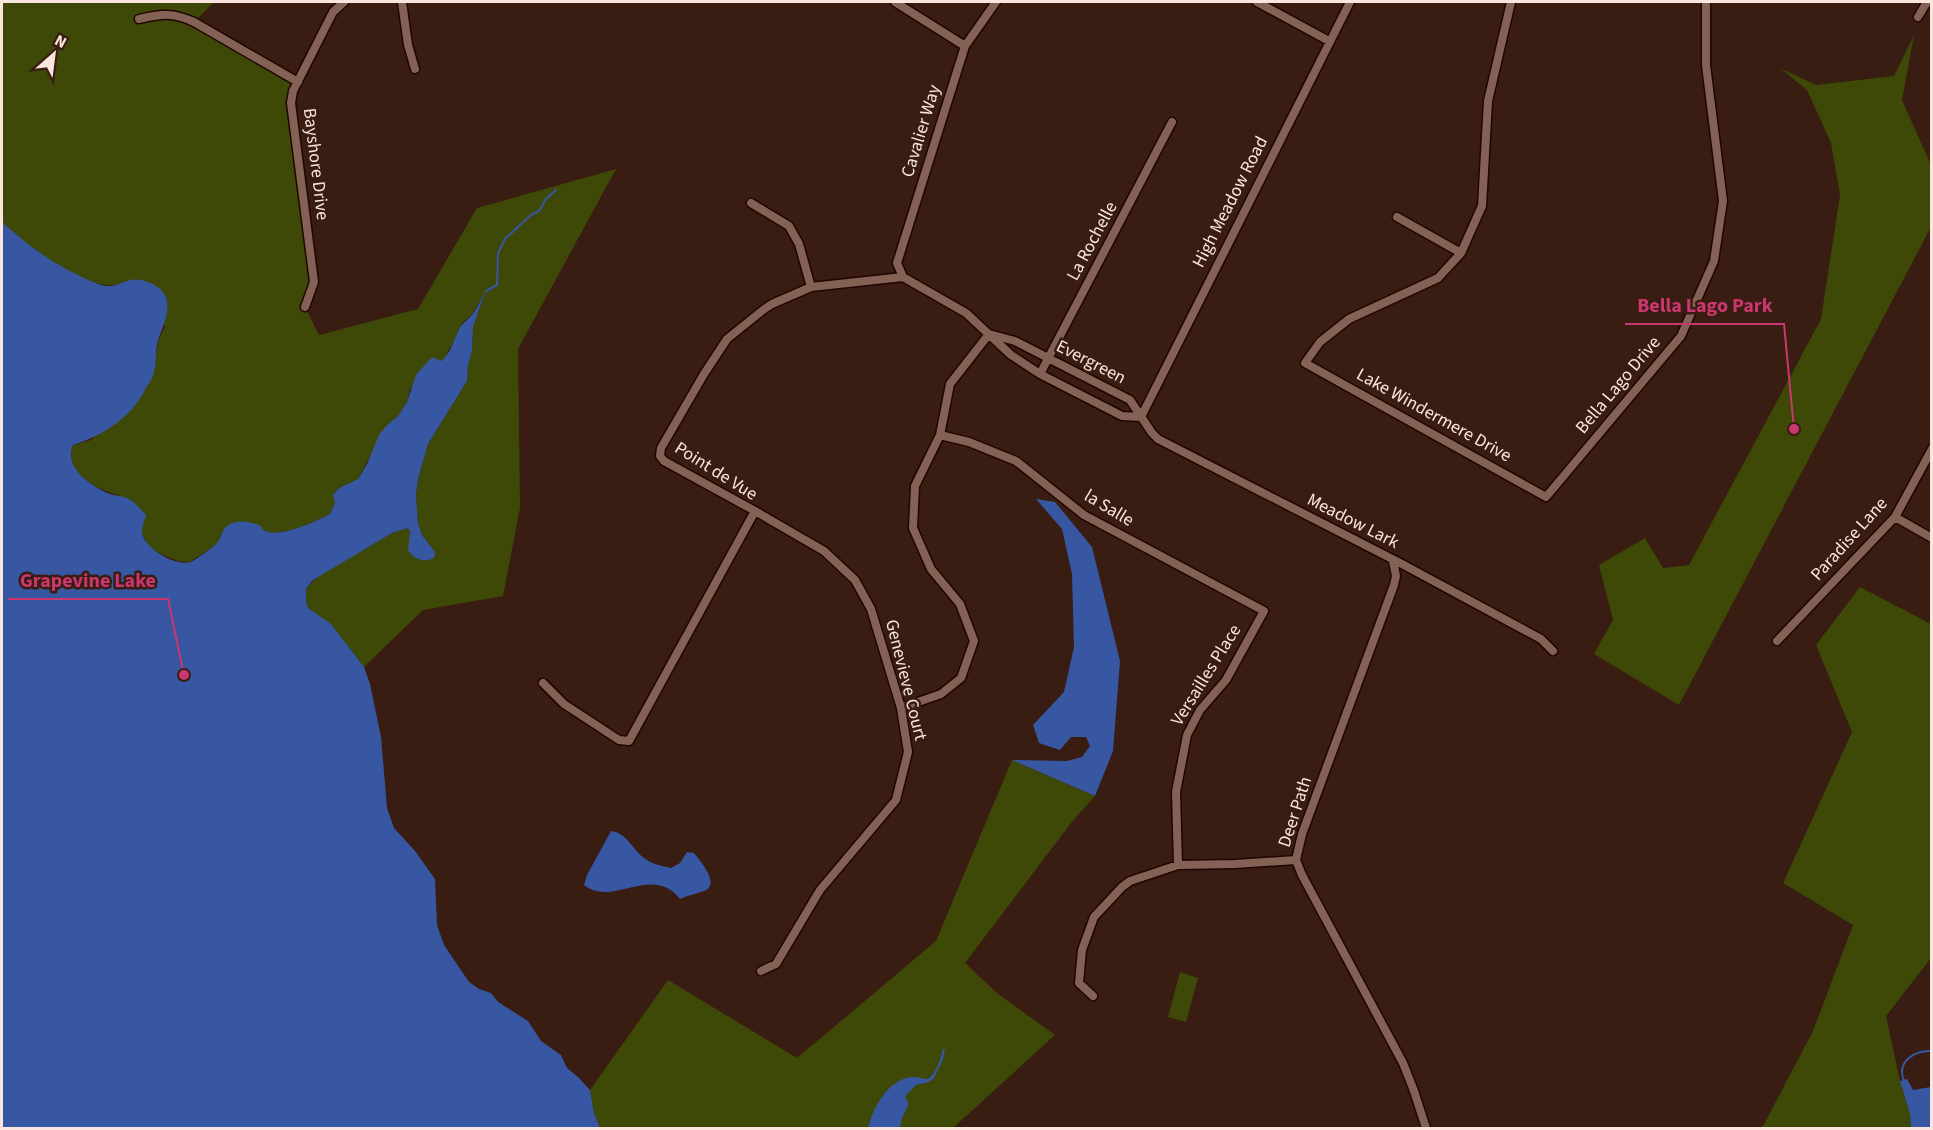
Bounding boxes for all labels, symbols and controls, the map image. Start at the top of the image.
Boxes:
north arrow [24,24,84,84]
text: N [51,29,70,54]
street label: Cavalier Way [895,81,947,180]
street label: Bayshore Drive [297,107,335,222]
street label: High Meadow Road [1186,132,1274,272]
street label: La Rochelle [1061,197,1123,285]
callout: Bella Lago Park [1625,286,1784,324]
text: Bella Lago Park [1637,292,1773,320]
street label: Bella Lago Drive [1570,331,1666,439]
street label: Evergreen [1052,334,1130,390]
street label: Lake Windermere Drive [1352,362,1516,468]
street label: Point de Vue [670,436,762,506]
street label: la Salle [1079,483,1139,533]
street label: Meadow Lark [1303,487,1403,555]
street label: Paradise Lane [1805,492,1893,586]
callout: Grapevine Lake [8,561,168,599]
text: Grapevine Lake [20,567,156,595]
street label: Genevieve Court [879,617,933,743]
street label: Versailles Place [1165,620,1247,730]
street label: Deer Path [1272,773,1318,851]

